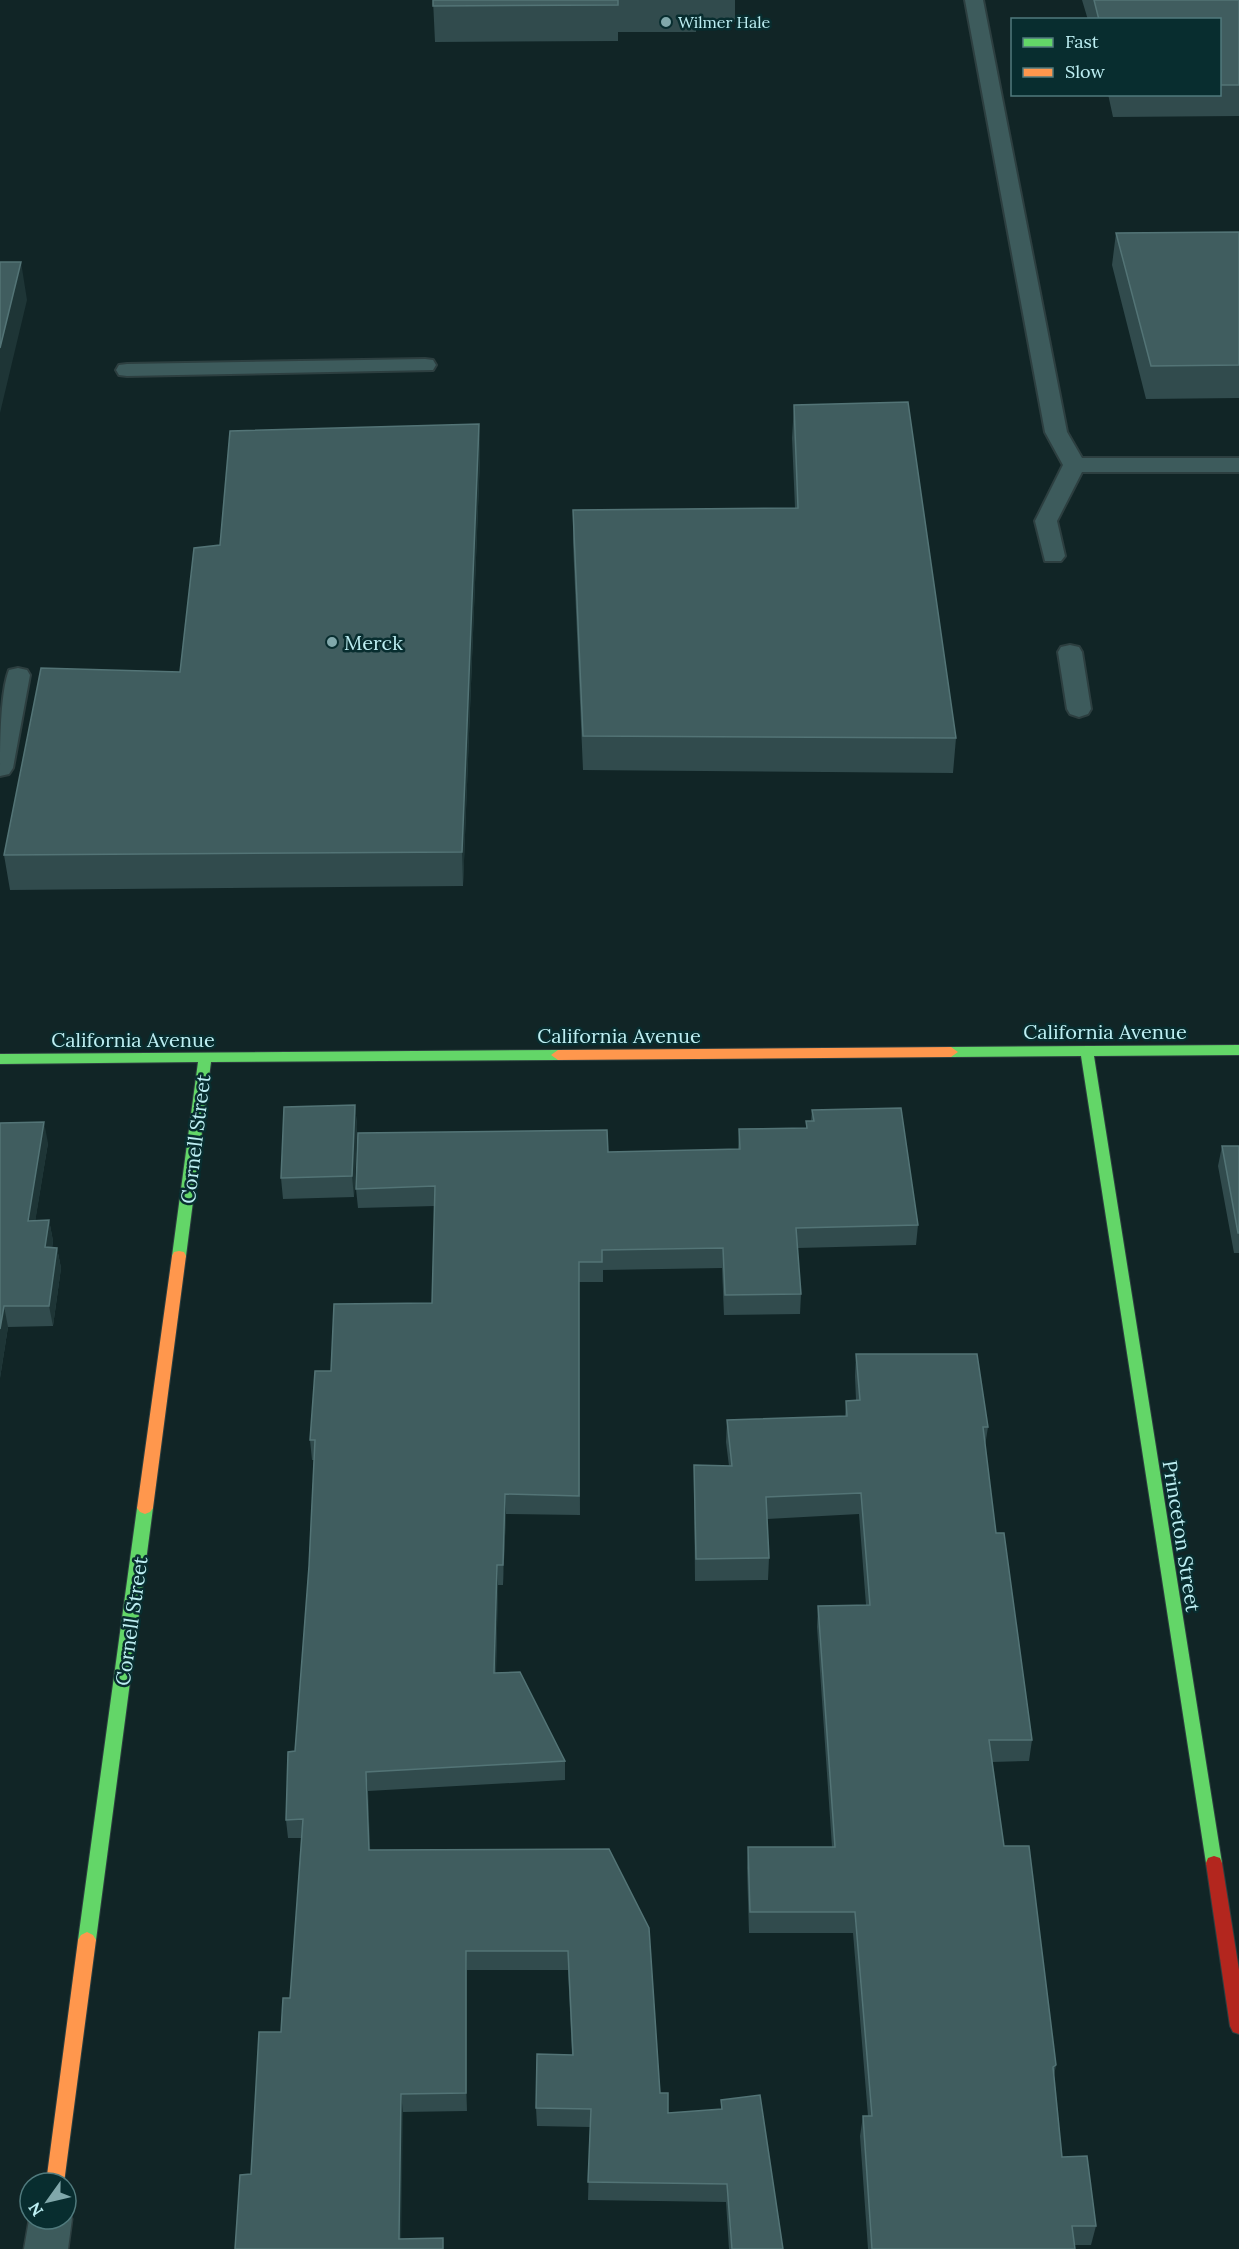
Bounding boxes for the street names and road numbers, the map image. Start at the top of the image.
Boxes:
street label: California Avenue [1023,1019,1187,1044]
street label: California Avenue [537,1023,701,1048]
street label: California Avenue [51,1027,215,1052]
street label: Cornell Street [175,1073,215,1205]
street label: Princeton Street [1158,1458,1206,1614]
street label: Cornell Street [110,1555,152,1687]

